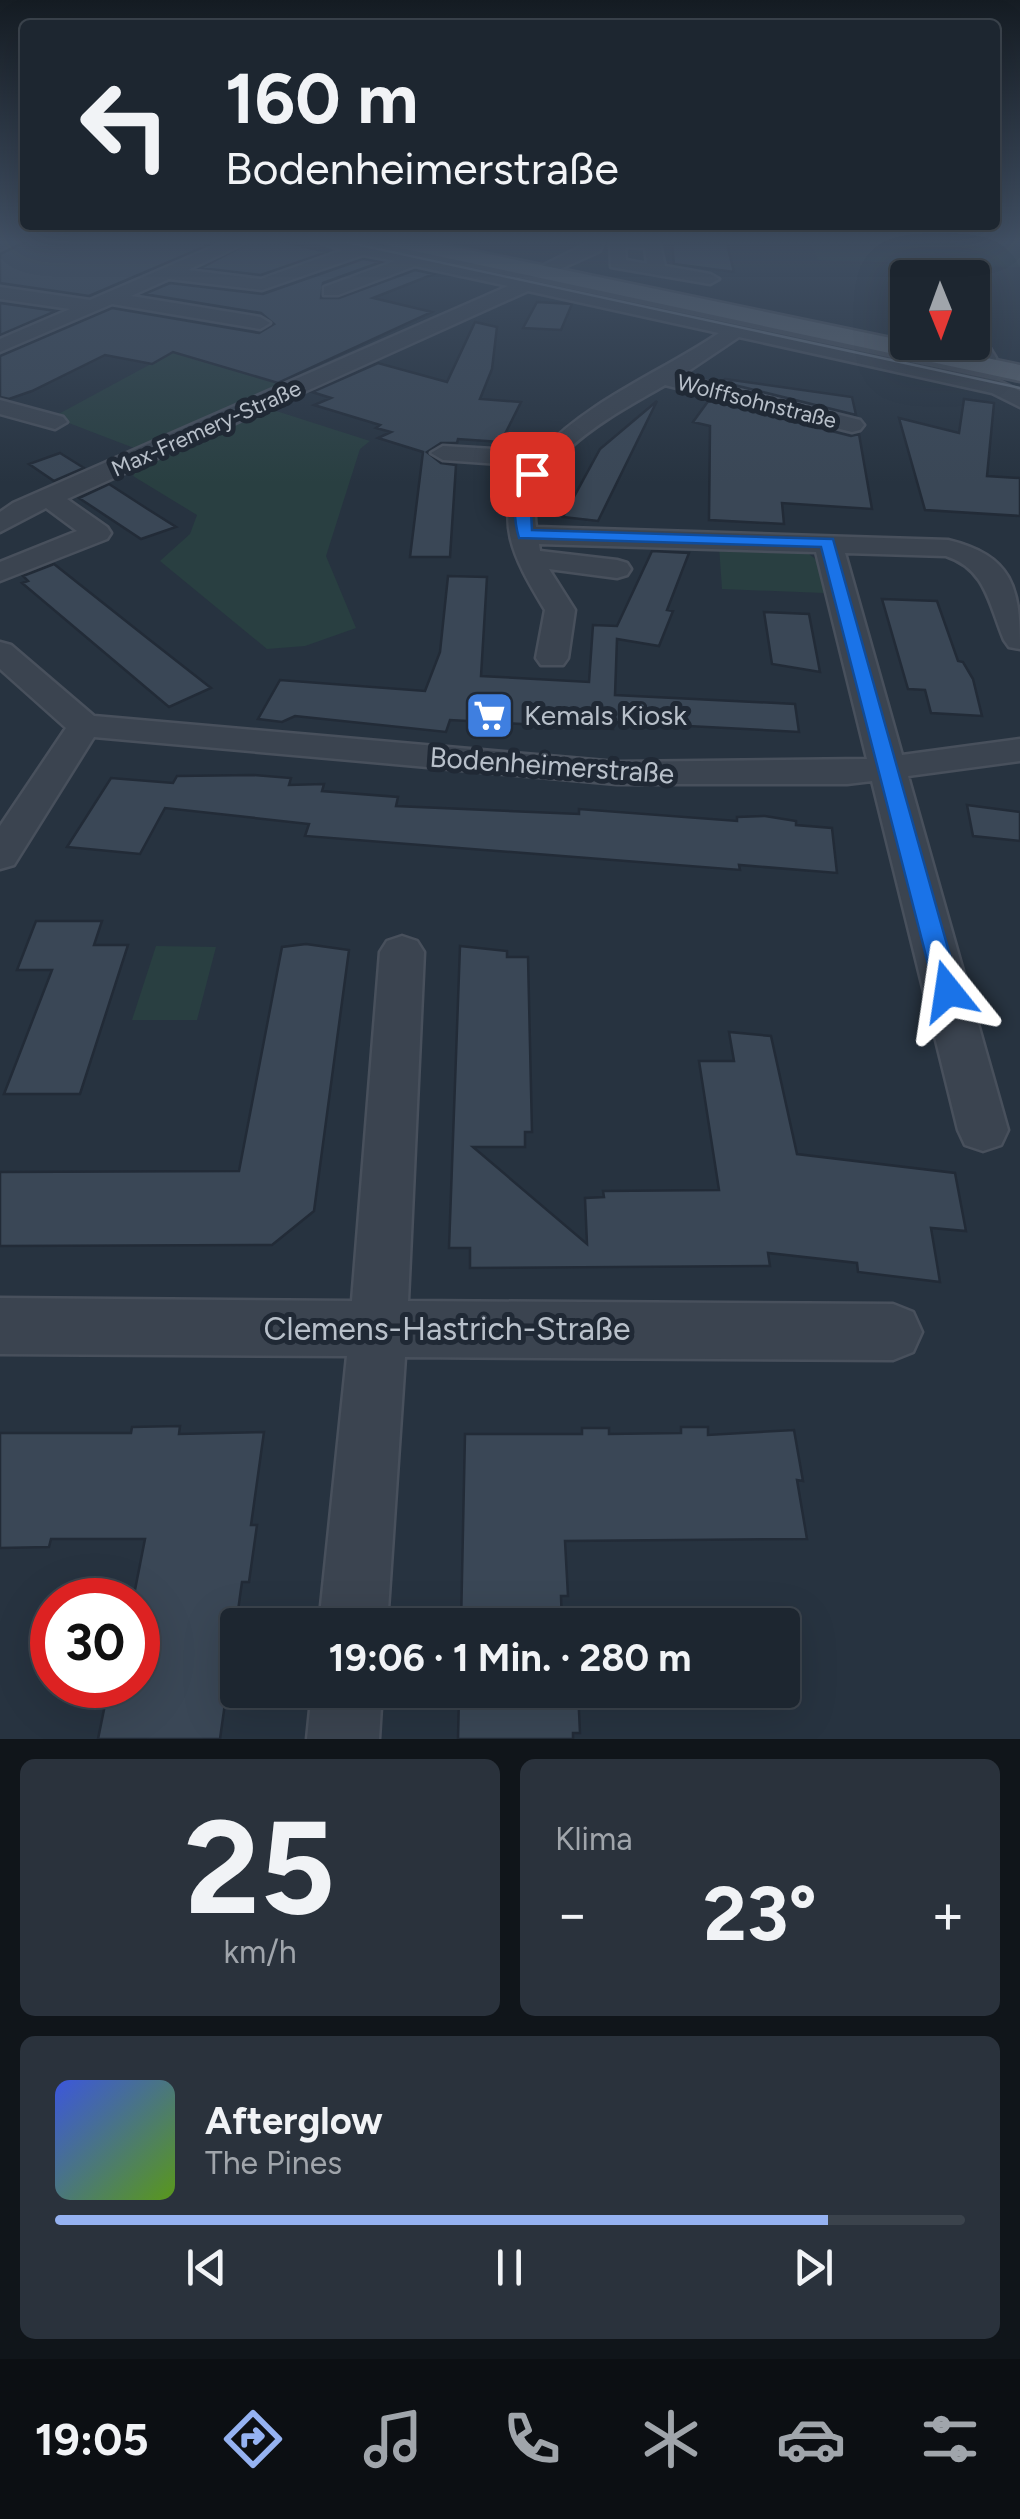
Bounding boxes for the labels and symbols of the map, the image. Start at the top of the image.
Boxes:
north arrow [890,260,990,360]
street label: Wolffsohnstraße [674,369,839,434]
street label: Max-Fremery-Straße [107,375,305,482]
pin [490,432,575,517]
supermarket icon: Kemals Kiosk [463,689,515,741]
place label: Kemals Kiosk [524,698,687,732]
street label: Bodenheimerstraße [429,739,675,791]
position arrow [896,939,1000,1043]
street label: Clemens-Hastrich-Straße [264,1310,630,1348]
speed limit sign: 30 [30,1578,160,1708]

